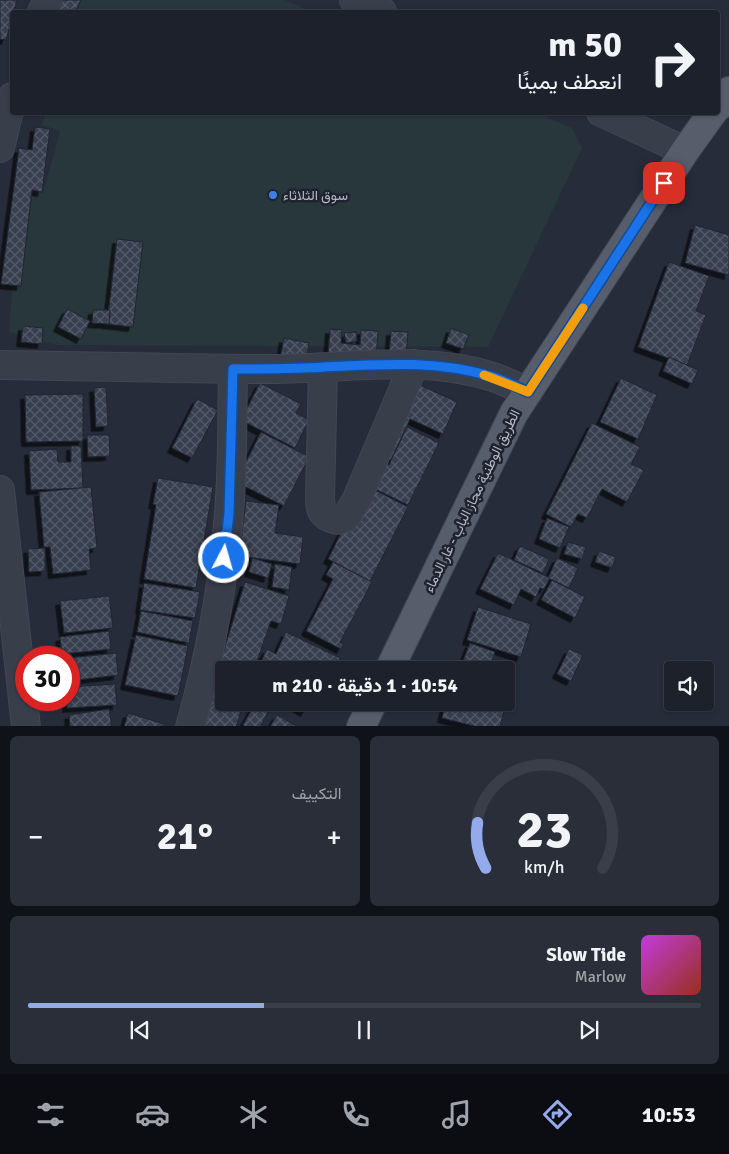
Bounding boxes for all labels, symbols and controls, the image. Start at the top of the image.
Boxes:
text: 50 m [548,23,622,66]
icon: right [640,30,705,95]
text: انعطف يمينًا [517,68,622,95]
pin [643,162,685,204]
icon: arrive [650,169,678,197]
place label: سوق الثلاثاء [283,187,348,204]
marker: سوق الثلاثاء [267,189,279,201]
street label: الطريق الوطنية مجاز الباب - غار الدماء [420,407,524,595]
position arrow [197,531,249,583]
speed limit sign: 30 [15,646,80,711]
map controls [664,661,714,711]
button: sound [664,661,714,711]
text: 10:54 · 1 دقيقة · 210 m [272,674,458,698]
text: التكييف [292,784,342,804]
text: 23 [516,798,572,862]
text: 21° [157,813,213,860]
text: − [28,820,43,854]
text: + [326,820,342,854]
text: km/h [524,856,564,878]
text: Slow Tide [546,943,626,967]
text: Marlow [575,967,626,987]
icon: previous [126,1016,154,1044]
icon: pause [350,1016,378,1044]
icon: next [575,1016,603,1044]
icon: filters [33,1097,68,1132]
icon: car [135,1097,170,1132]
icon: climate [236,1097,271,1132]
icon: phone [338,1097,373,1132]
icon: music [439,1097,474,1132]
icon: directions [540,1097,575,1132]
text: 10:53 [642,1101,696,1128]

